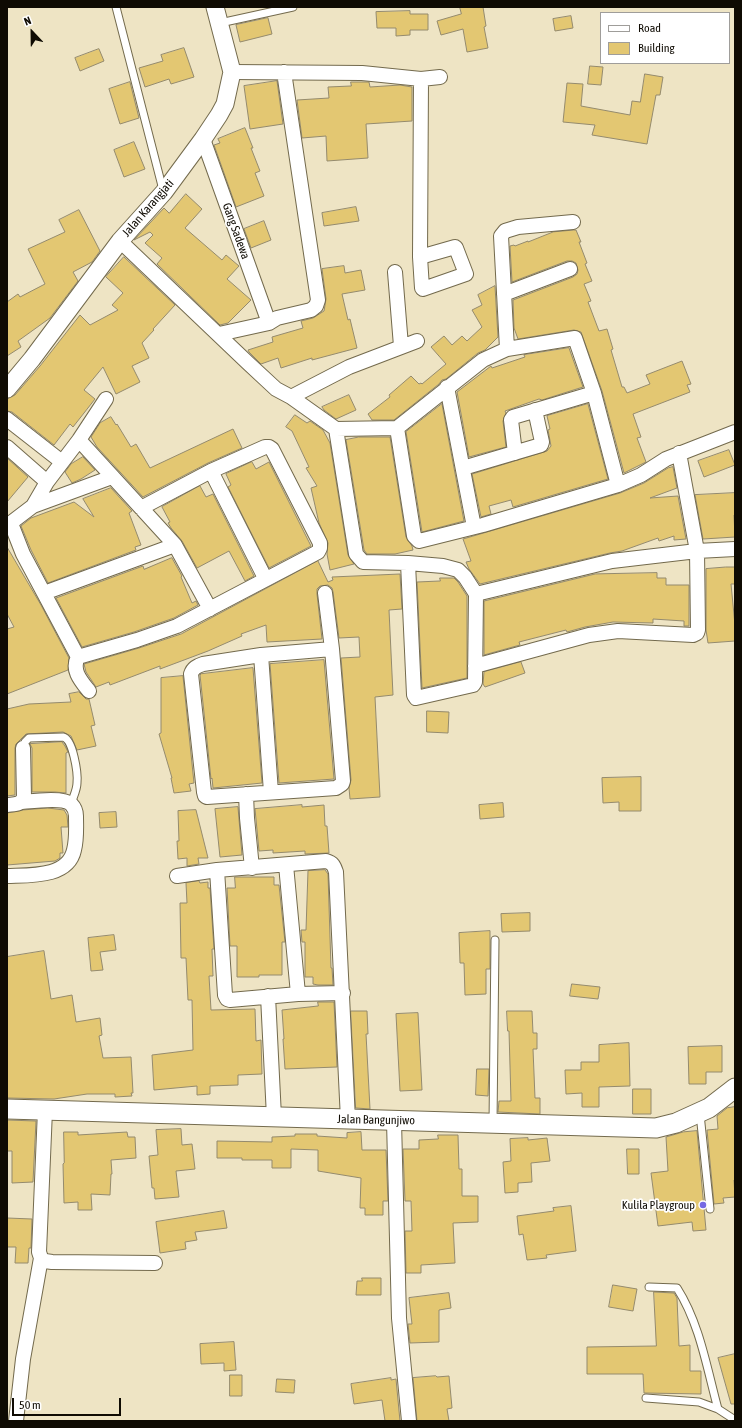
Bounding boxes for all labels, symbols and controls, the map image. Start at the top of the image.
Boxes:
north arrow [12,12,52,52]
legend [600,12,730,64]
text: N [22,14,33,28]
text: Road [638,21,661,35]
text: Building [638,41,675,55]
street label: Jalan Karangjati [119,176,177,240]
street label: Gang Sadewa [219,201,253,261]
street label: Jalan Bangunjiwo [337,1112,415,1128]
place label: Kulila Playgroup [622,1198,695,1212]
marker: Kulila Playgroup [698,1200,708,1210]
scale bar [14,1390,123,1416]
text: 50 m [19,1398,41,1412]

